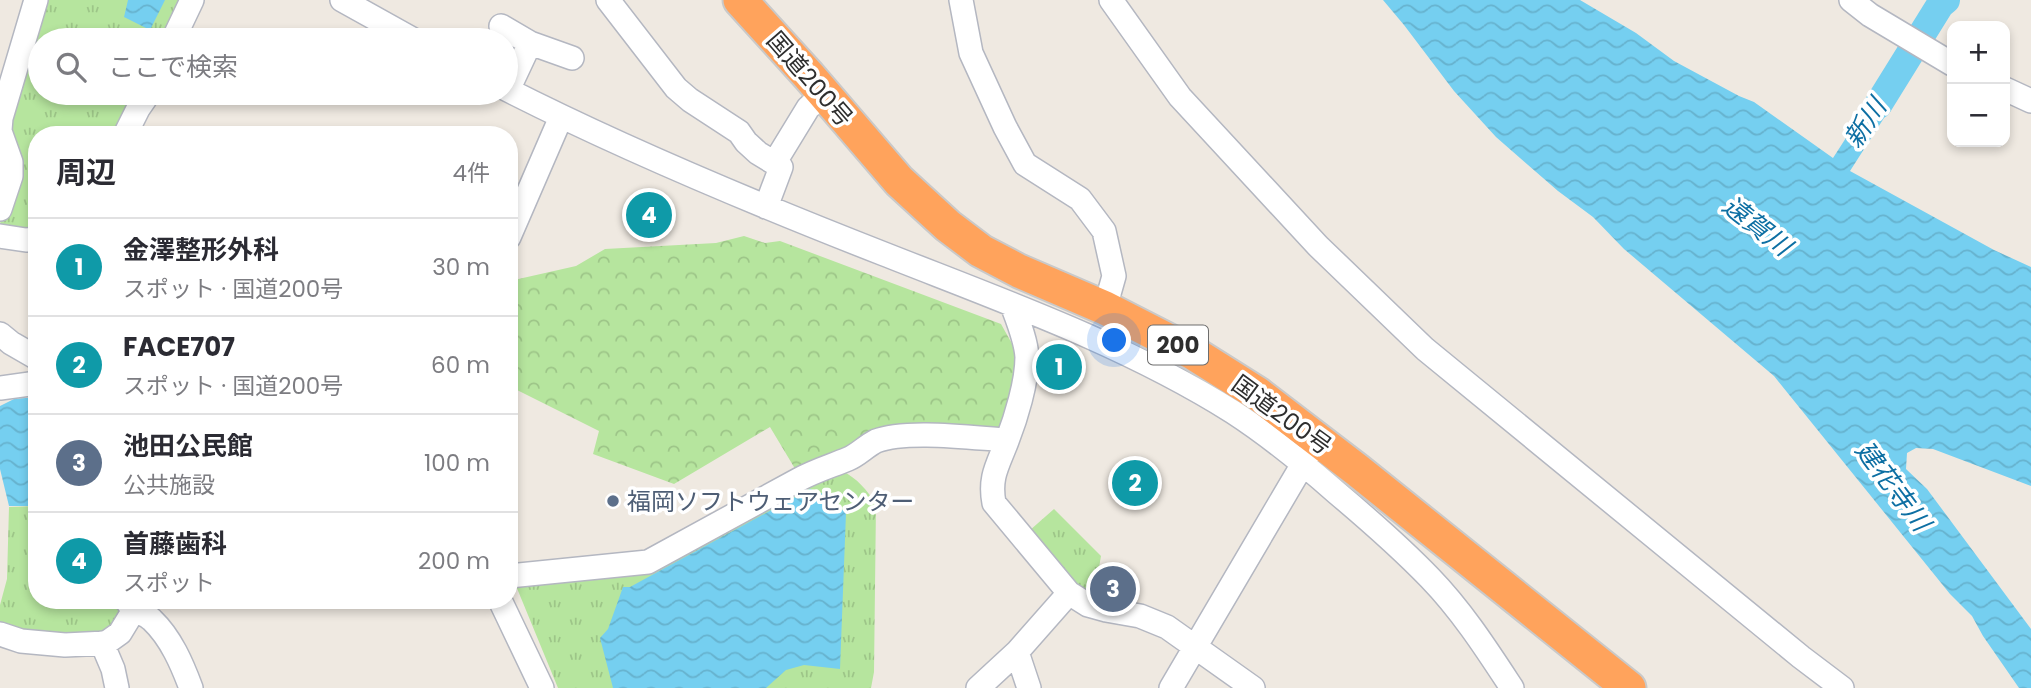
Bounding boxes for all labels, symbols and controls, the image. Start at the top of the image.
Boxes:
map controls [1947,21,2010,147]
button: + [1947,21,2010,84]
street label: 国道200号 [760,24,860,134]
search box [28,28,518,105]
icon: search [52,48,90,86]
text: ここで検索 [108,49,238,85]
button: − [1947,84,2010,147]
water label: 新川 [1836,89,1896,155]
text: 周辺 [56,151,116,194]
text: 4件 [453,157,490,189]
water label: 遠賀川 [1715,188,1801,266]
pin: 4 [626,189,672,241]
text: 金澤整形外科 [123,232,279,268]
text: 1 [75,251,83,283]
text: 30 m [432,251,490,283]
text: スポット · 国道200号 [123,273,343,305]
your location [1097,323,1131,357]
road number: 200 [1148,326,1208,364]
text: FACE707 [123,329,235,365]
pin: 1 [1036,341,1082,393]
text: 2 [72,349,86,381]
text: 60 m [431,349,490,381]
street label: 国道200号 [1225,368,1339,462]
text: スポット · 国道200号 [123,370,343,402]
text: 池田公民館 [123,428,253,464]
water label: 建花寺川 [1847,434,1940,541]
text: 3 [72,447,86,479]
text: 100 m [424,447,490,479]
pin: 2 [1112,457,1158,509]
text: 公共施設 [123,469,215,501]
place label: 福岡ソフトウェアセンター [627,485,915,518]
marker: 福岡ソフトウェアセンター [605,493,621,509]
text: 首藤歯科 [123,526,227,562]
text: 4 [71,545,87,577]
text: 200 m [418,545,490,577]
pin: 3 [1090,563,1136,615]
text: スポット [123,567,215,599]

